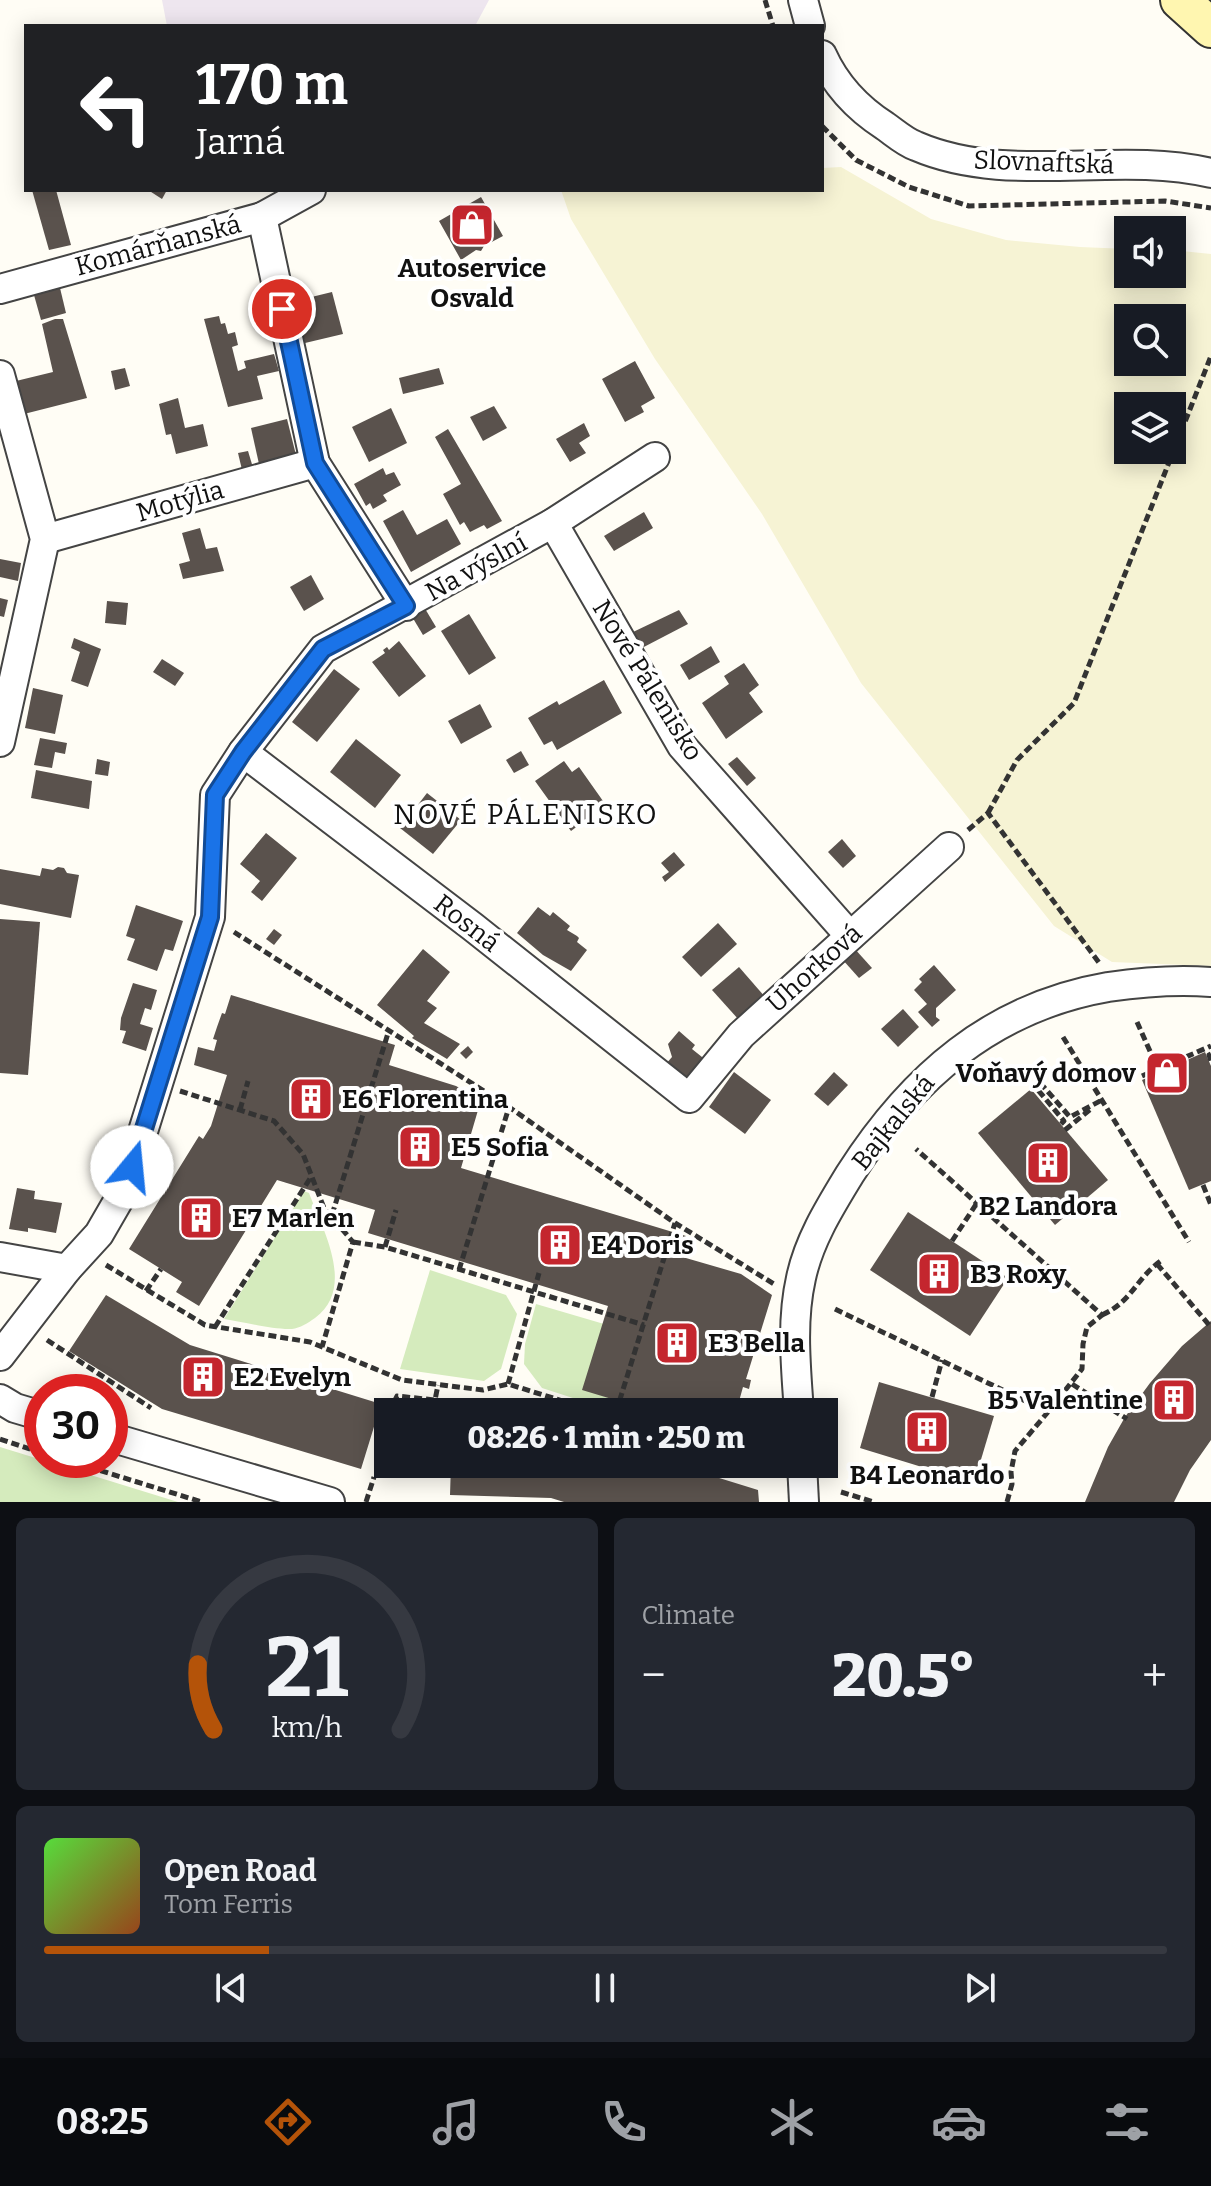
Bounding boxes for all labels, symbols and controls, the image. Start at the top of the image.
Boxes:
text: 170 m [196,52,348,119]
icon: left [64,56,168,160]
text: Jarná [196,120,285,164]
street label: Slovnaftská [973,145,1115,180]
shop icon: Autoservice Osvald [448,201,496,249]
street label: Komárňanská [72,208,244,282]
map controls [1114,216,1186,464]
button: sound [1114,216,1186,288]
place label: Autoservice Osvald [398,253,546,314]
pin [248,275,316,343]
icon: arrive [260,287,304,331]
button: search [1114,304,1186,376]
button: layers [1114,392,1186,464]
street label: Motýlia [133,474,227,529]
street label: Na výslní [420,527,533,608]
street label: Nové Pálenisko [586,594,709,766]
district label: NOVÉ PÁLENISKO [393,797,659,831]
street label: Rosná [428,888,506,959]
street label: Uhorková [760,918,868,1019]
shop icon: Voňavý domov [1143,1049,1191,1097]
place label: Voňavý domov [955,1058,1137,1089]
street label: Bajkalská [846,1068,941,1176]
building icon: E6 Florentina [287,1075,335,1123]
place label: E6 Florentina [342,1084,509,1115]
building icon: E5 Sofia [396,1123,444,1171]
position arrow [90,1125,174,1209]
place label: E5 Sofia [451,1132,549,1163]
building icon: B2 Landora [1024,1139,1072,1187]
place label: B2 Landora [979,1191,1118,1222]
building icon: E7 Marlen [177,1194,225,1242]
place label: E7 Marlen [232,1203,355,1234]
building icon: E4 Doris [536,1221,584,1269]
place label: E4 Doris [591,1230,694,1261]
building icon: B3 Roxy [915,1250,963,1298]
place label: B3 Roxy [970,1259,1067,1290]
building icon: E3 Bella [653,1319,701,1367]
place label: E3 Bella [708,1328,805,1359]
building icon: E2 Evelyn [179,1353,227,1401]
place label: E2 Evelyn [234,1362,351,1393]
speed limit sign: 30 [24,1374,128,1478]
building icon: B5 Valentine [1150,1376,1198,1424]
place label: B5 Valentine [987,1385,1143,1416]
building icon: B4 Leonardo [903,1408,951,1456]
text: 08:26 · 1 min · 250 m [468,1420,745,1456]
place label: B4 Leonardo [850,1460,1004,1491]
text: Climate [642,1600,735,1631]
text: 21 [265,1618,348,1718]
text: 20.5° [832,1640,976,1712]
text: − [642,1649,666,1702]
text: + [1142,1649,1167,1702]
text: km/h [271,1710,342,1745]
text: Open Road [164,1853,317,1889]
text: Tom Ferris [164,1889,293,1920]
icon: previous [209,1966,253,2010]
icon: pause [583,1966,627,2010]
icon: next [958,1966,1002,2010]
icon: directions [260,2094,316,2150]
icon: music [428,2094,484,2150]
icon: phone [596,2094,652,2150]
icon: climate [764,2094,820,2150]
icon: car [931,2094,987,2150]
icon: filters [1099,2094,1155,2150]
text: 08:25 [56,2100,149,2144]

